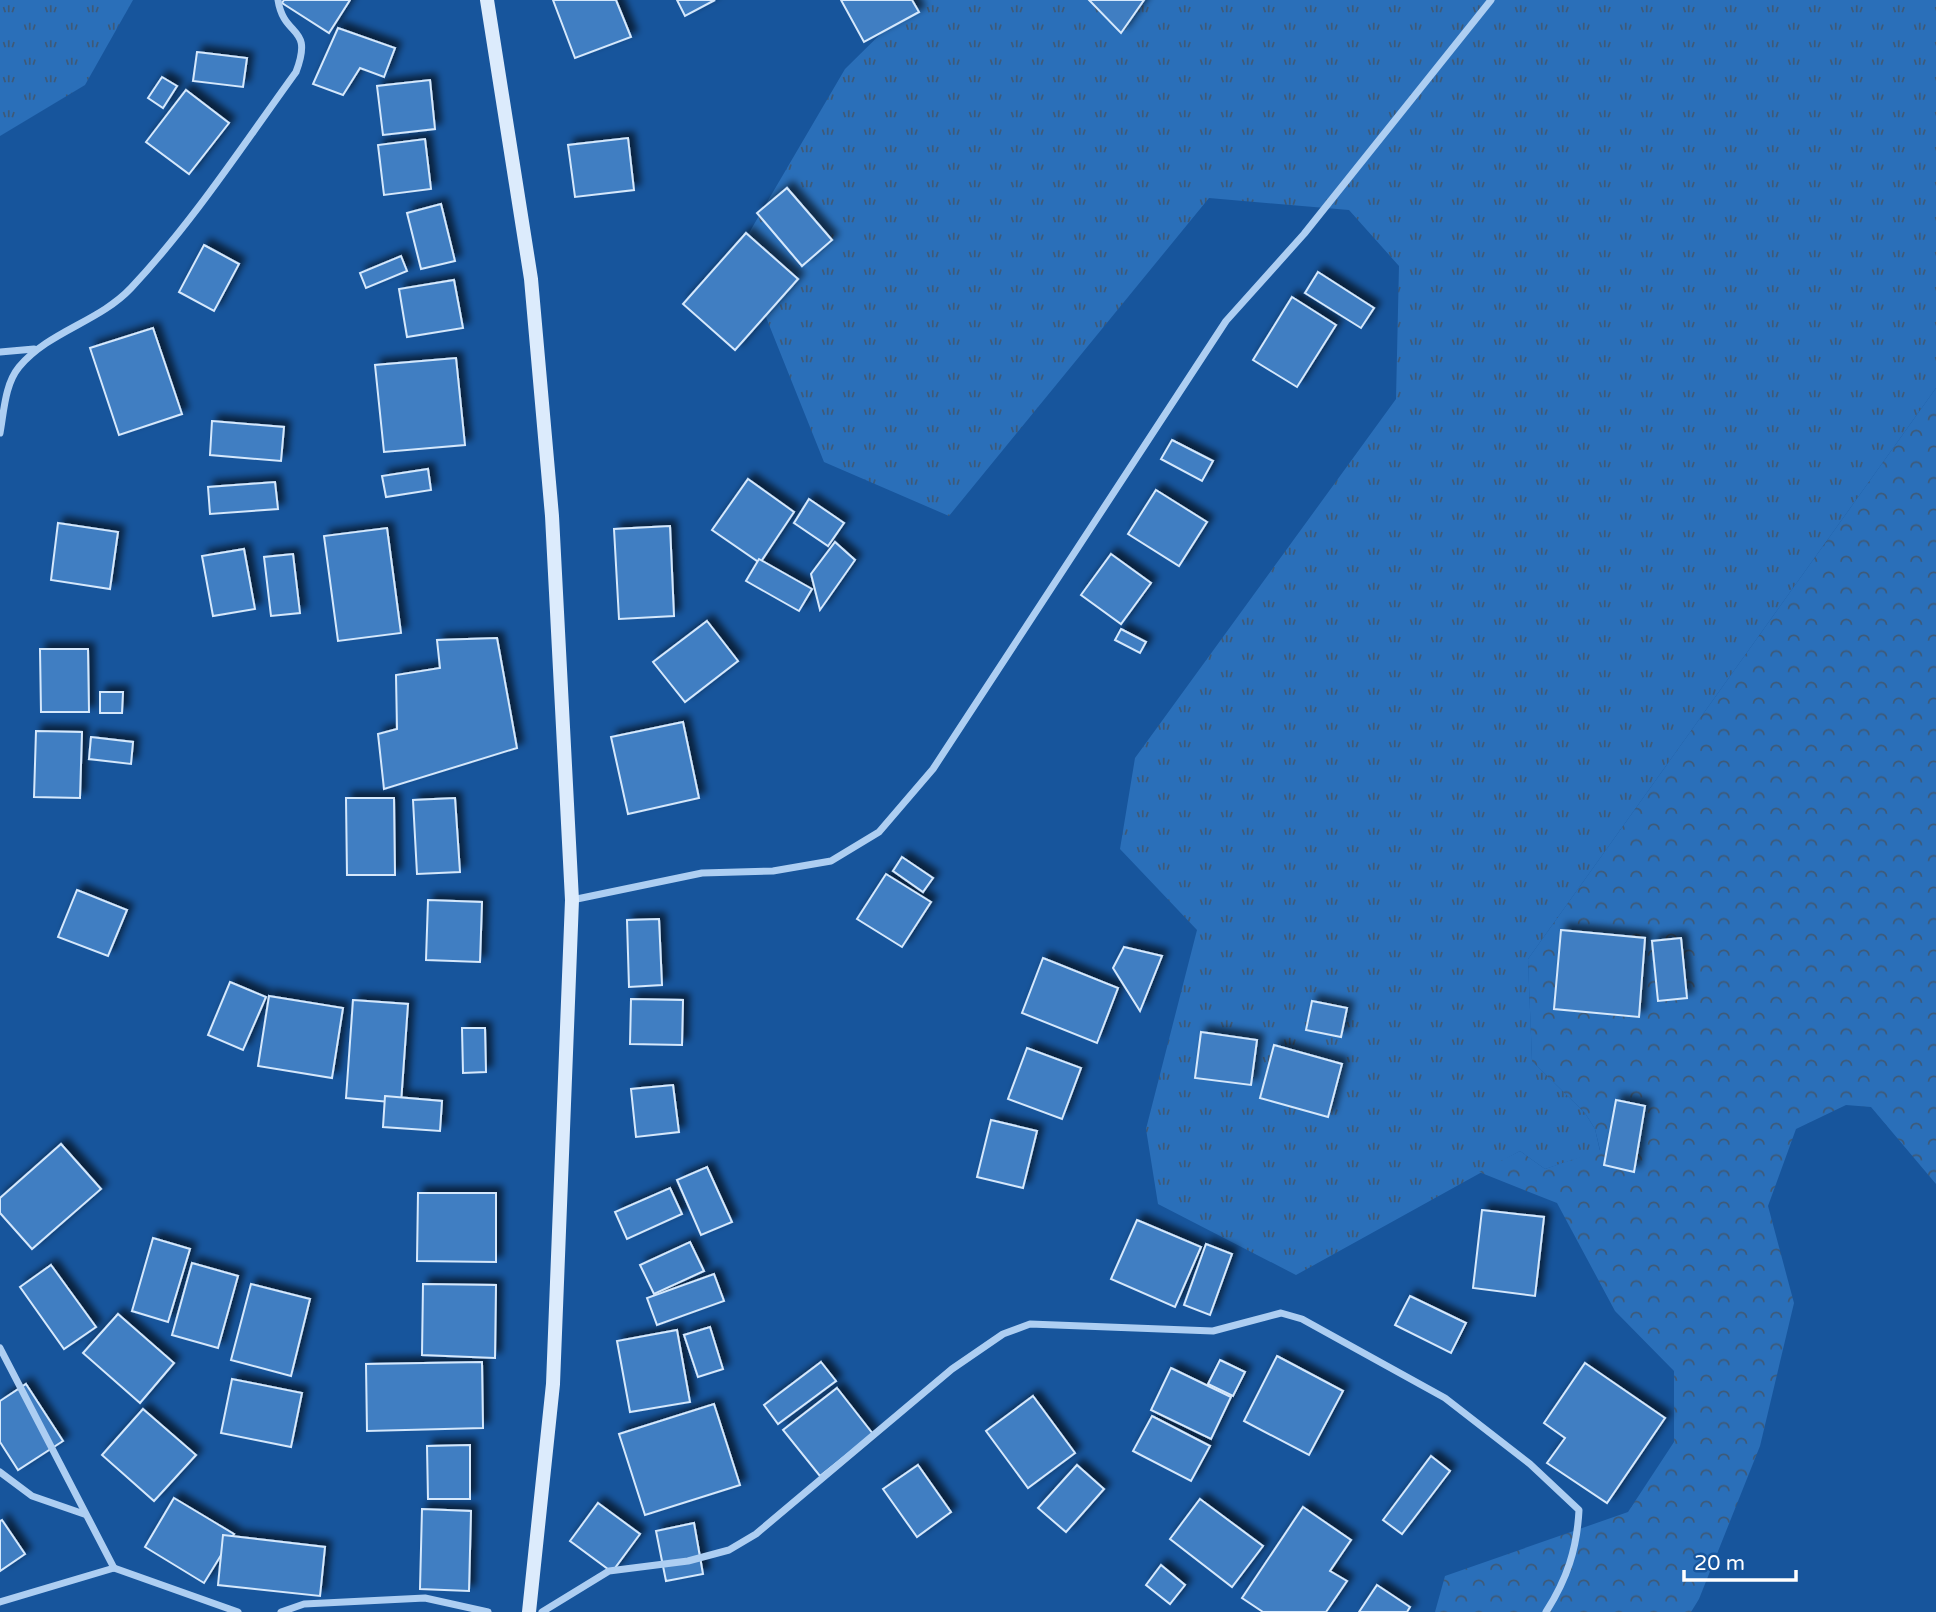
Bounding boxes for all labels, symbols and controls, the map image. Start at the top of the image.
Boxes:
scale bar [1684,1538,1796,1582]
text: 20 m [1694,1551,1745,1576]

